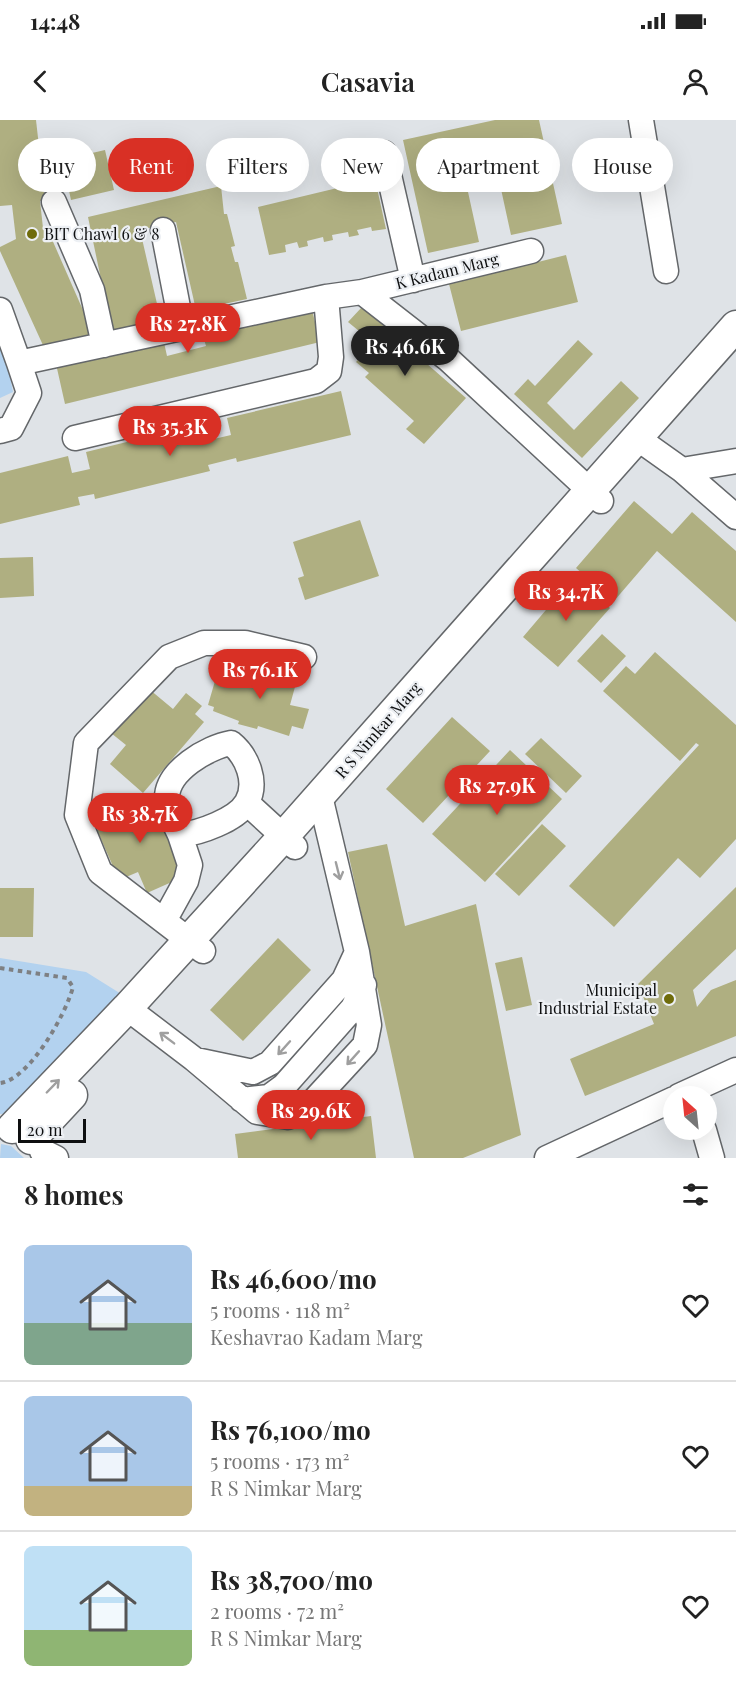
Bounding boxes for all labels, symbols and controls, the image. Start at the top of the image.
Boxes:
text: 14:48 [30,6,80,36]
text: Casavia [321,63,415,99]
icon: back [24,65,57,98]
icon: person [679,65,712,98]
chip: Buy [18,138,96,192]
chip: Rent [108,138,194,192]
chip: Filters [206,138,309,192]
chip: New [321,138,404,192]
chip: Apartment [416,138,560,192]
chip: House [572,138,673,192]
place label: BIT Chawl 6 & 8 [44,223,160,244]
marker: BIT Chawl 6 & 8 [25,227,39,241]
street label: K Kadam Marg [393,247,501,293]
pin: Rs 27.8K [126,303,250,354]
text: Rs 27.8K [149,309,227,336]
pin: Rs 46.6K [343,326,467,377]
text: Rs 46.6K [365,332,445,359]
pin: Rs 35.3K [108,406,232,457]
text: Rs 35.3K [132,412,208,439]
pin: Rs 34.7K [504,571,628,622]
text: Rs 34.7K [528,577,604,604]
pin: Rs 76.1K [198,649,322,700]
text: Rs 76.1K [222,655,298,682]
street label: R S Nimkar Marg [330,677,426,782]
pin: Rs 27.9K [435,765,559,816]
text: Rs 27.9K [459,771,536,798]
pin: Rs 38.7K [78,793,202,844]
text: Rs 38.7K [102,799,178,826]
one-way arrow [332,861,344,880]
place label: Municipal Industrial Estate [538,979,657,1018]
marker: Municipal Industrial Estate [662,992,676,1006]
one-way arrow [159,1032,175,1045]
one-way arrow [277,1040,291,1055]
one-way arrow [346,1050,360,1065]
one-way arrow [45,1078,60,1093]
north arrow [663,1086,717,1140]
map controls [663,1086,717,1140]
pin: Rs 29.6K [249,1090,373,1141]
text: Rs 29.6K [271,1096,351,1123]
scale bar [18,1116,86,1144]
text: 20 m [27,1119,62,1140]
text: 8 homes [24,1177,123,1212]
icon: filters [679,1178,712,1211]
text: Rs 46,600/mo [210,1261,377,1296]
icon: home [72,1269,144,1341]
icon: heart [679,1289,712,1322]
text: 5 rooms · 118 m² [210,1296,350,1323]
text: Keshavrao Kadam Marg [210,1323,422,1350]
text: Rs 76,100/mo [210,1412,371,1447]
icon: home [72,1420,144,1492]
icon: heart [679,1440,712,1473]
text: 5 rooms · 173 m² [210,1447,349,1474]
text: R S Nimkar Marg [210,1474,362,1501]
text: Rs 38,700/mo [210,1562,373,1597]
icon: home [72,1570,144,1642]
icon: heart [679,1590,712,1623]
text: 2 rooms · 72 m² [210,1597,344,1624]
text: R S Nimkar Marg [210,1624,362,1651]

